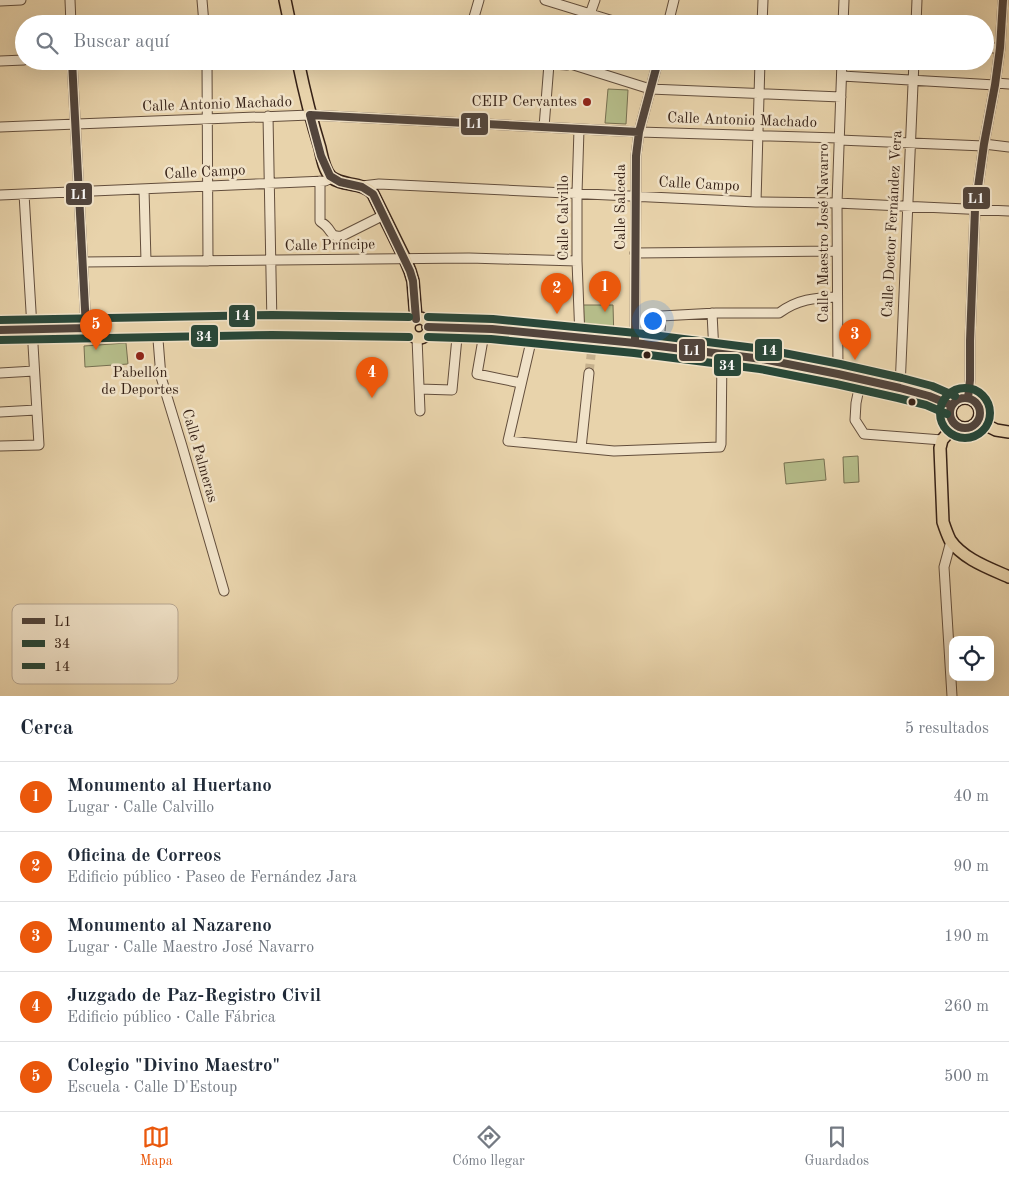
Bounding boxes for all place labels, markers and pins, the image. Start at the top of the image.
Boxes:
place label: CEIP Cervantes [472,95,577,110]
marker: CEIP Cervantes [581,96,593,108]
pin: 1 [589,271,621,312]
pin: 2 [541,273,573,314]
pin: 5 [80,309,112,350]
pin: 3 [839,319,871,360]
marker: Pabellón de Deportes [134,350,146,362]
unlabelled marker [642,350,652,360]
pin: 4 [356,357,388,398]
place label: Pabellón de Deportes [101,366,179,398]
unlabelled marker [907,397,917,407]

